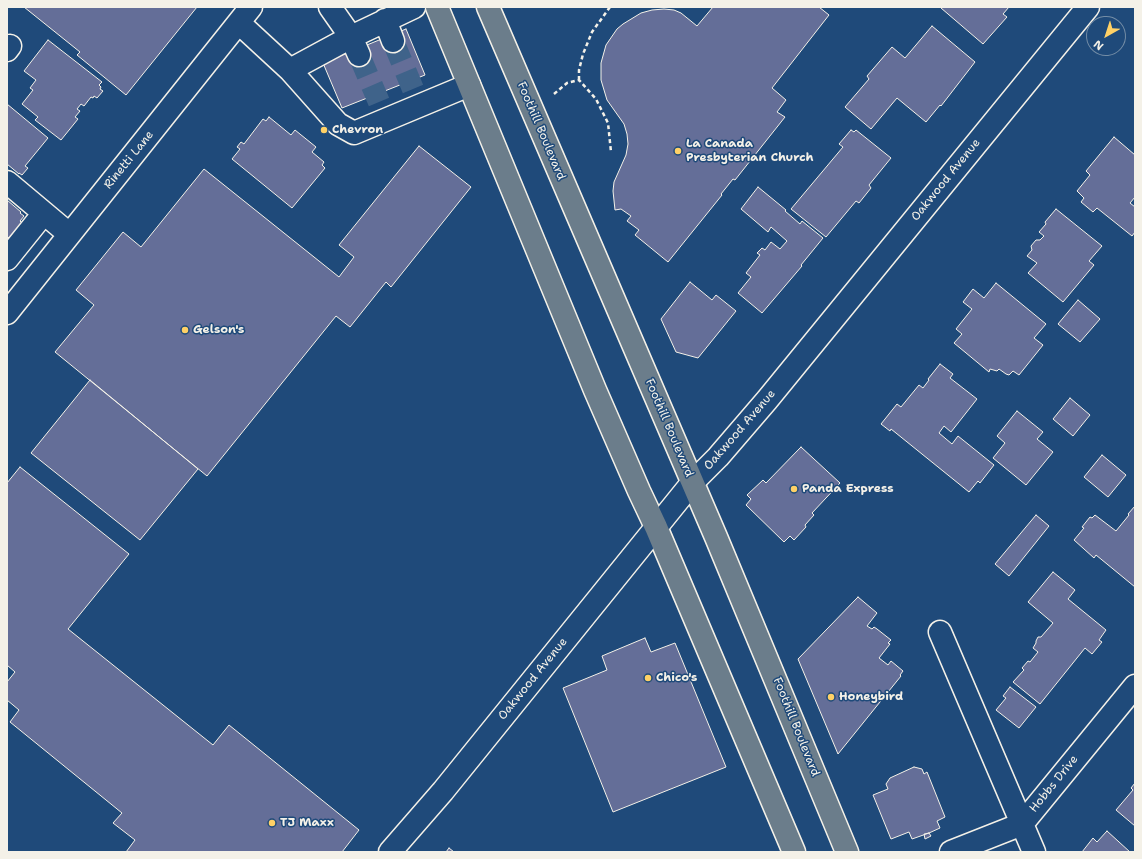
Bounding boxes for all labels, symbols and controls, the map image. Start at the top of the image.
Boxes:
north arrow [1086,16,1126,56]
text: N [1091,36,1107,54]
street label: Foothill Boulevard [514,80,568,182]
place label: Chevron [332,123,383,137]
marker: Chevron [319,125,329,135]
street label: Rinetti Lane [101,128,157,192]
street label: Oakwood Avenue [908,136,984,224]
place label: La Canada Presbyterian Church [686,137,813,165]
marker: La Canada Presbyterian Church [673,146,683,156]
place label: Gelson's [193,323,244,337]
marker: Gelson's [180,325,190,335]
street label: Foothill Boulevard [642,377,696,479]
street label: Oakwood Avenue [701,387,779,473]
place label: Panda Express [802,482,894,496]
marker: Panda Express [789,484,799,494]
street label: Oakwood Avenue [495,635,571,723]
place label: Chico's [656,671,697,685]
marker: Chico's [643,673,653,683]
street label: Foothill Boulevard [770,675,822,779]
place label: Honeybird [839,690,903,704]
marker: Honeybird [826,692,836,702]
street label: Hobbs Drive [1027,753,1081,815]
place label: TJ Maxx [280,816,334,830]
marker: TJ Maxx [267,818,277,828]

